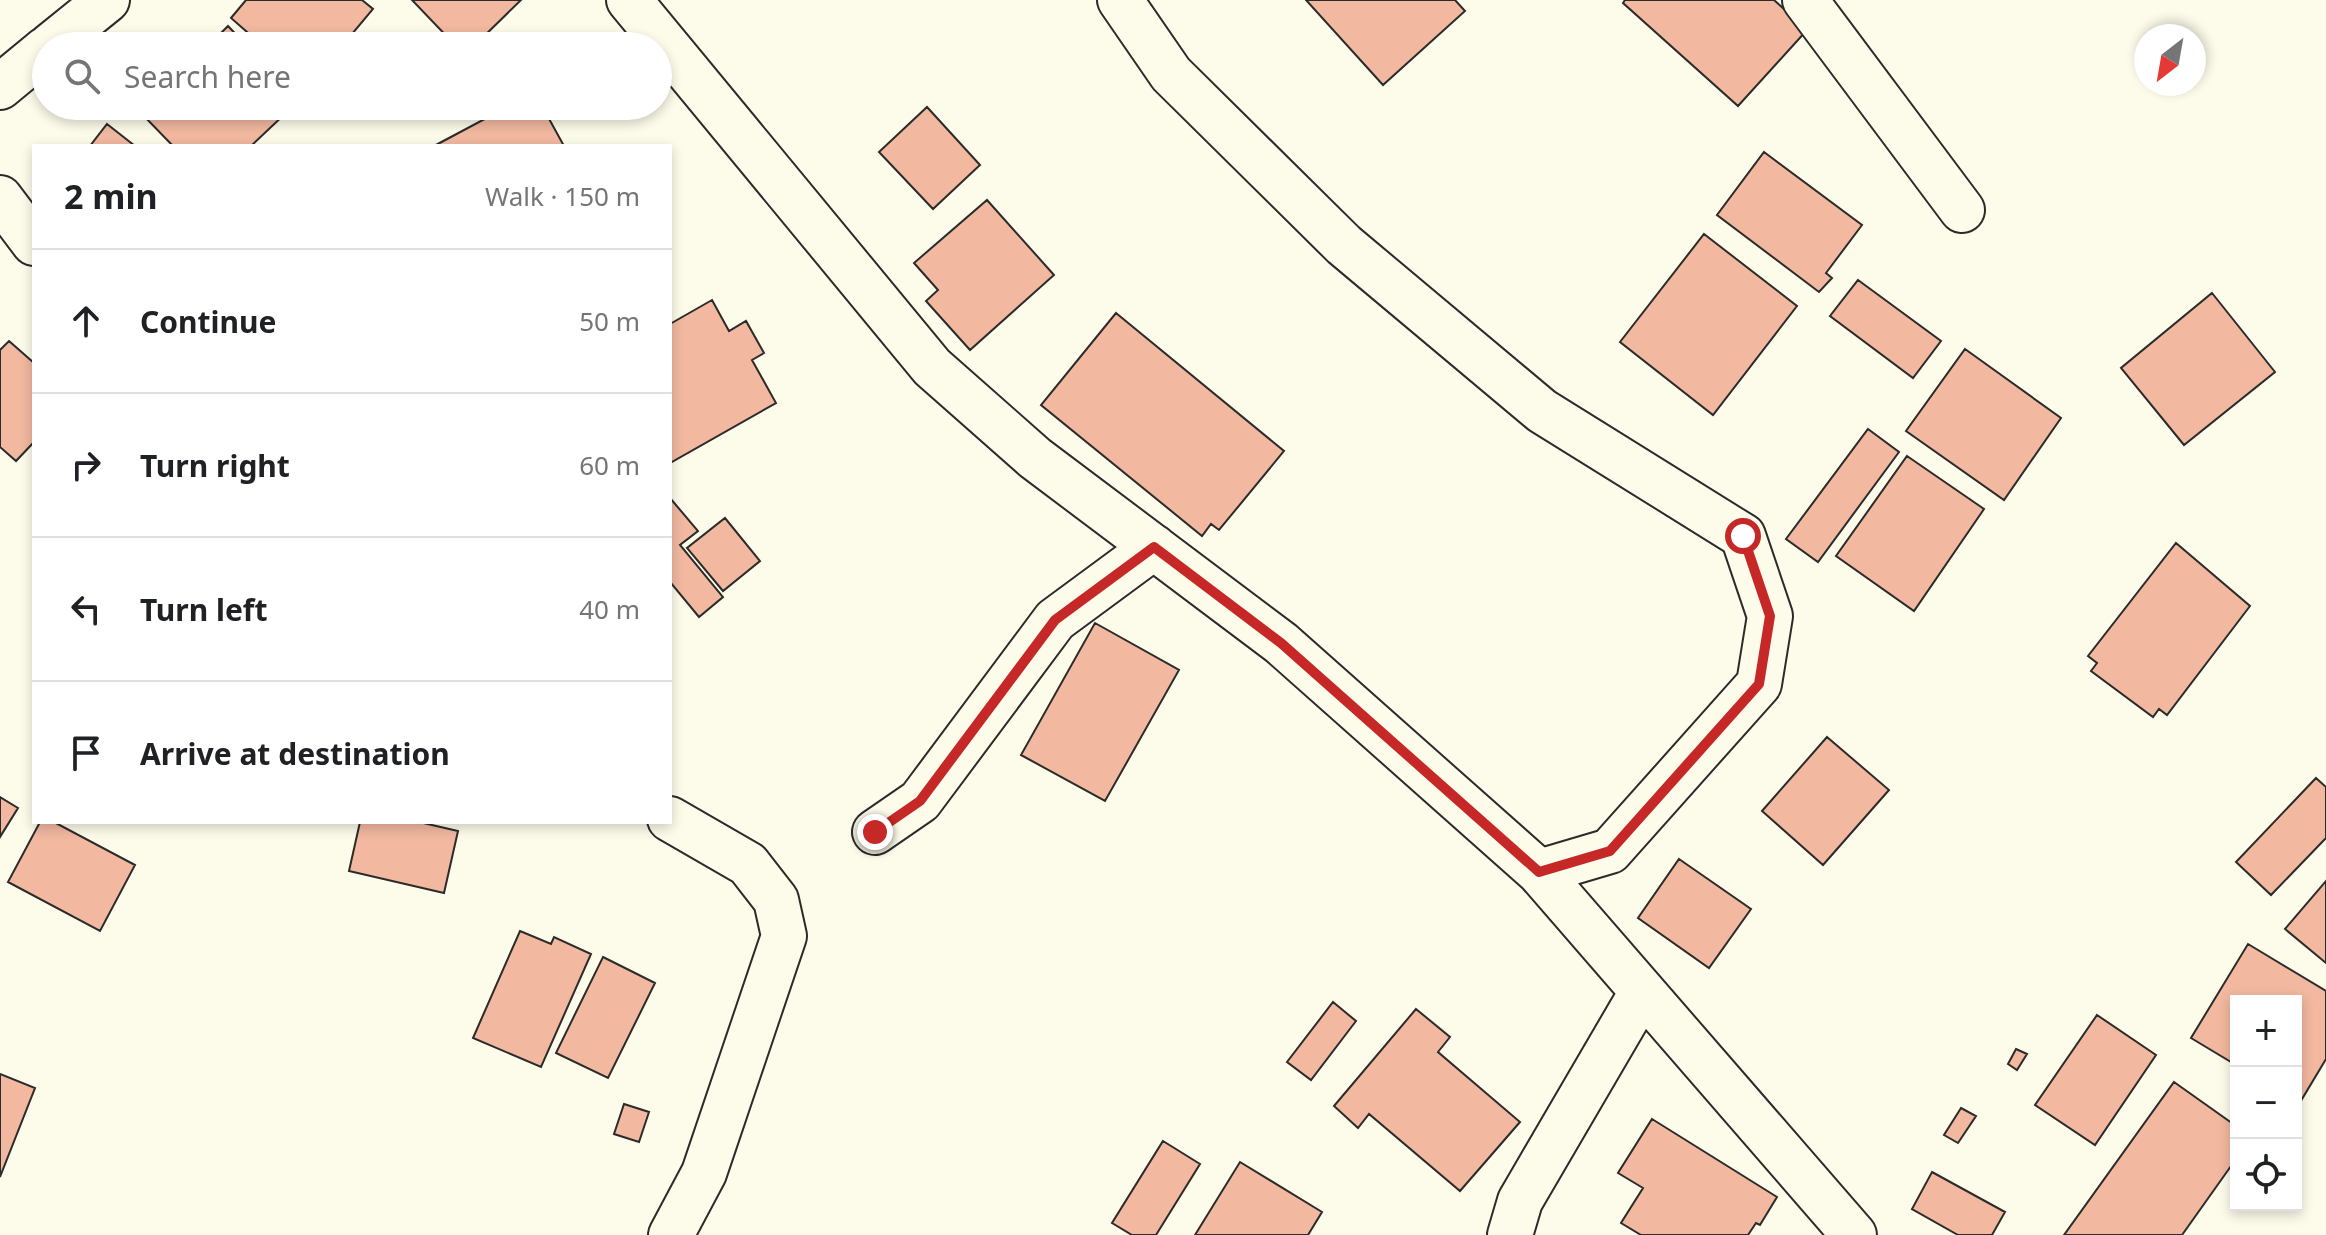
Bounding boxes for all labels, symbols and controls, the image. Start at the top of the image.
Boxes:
north arrow [2134,24,2206,96]
search box [32,32,672,120]
icon: search [60,54,104,98]
text: Search here [124,56,291,97]
text: 2 min [64,173,158,219]
text: Walk · 150 m [485,178,640,214]
icon: ahead [64,299,108,343]
text: Continue [140,301,276,342]
text: 50 m [579,303,640,339]
icon: right [64,443,108,487]
text: Turn right [140,445,290,486]
text: 60 m [579,447,640,483]
route start [1725,518,1761,554]
icon: left [64,587,108,631]
text: Turn left [140,589,268,630]
text: 40 m [579,591,640,627]
icon: arrive [64,731,108,775]
text: Arrive at destination [140,733,450,774]
route end [857,814,893,850]
map controls [2230,995,2302,1211]
button: + [2230,995,2302,1067]
button: − [2230,1067,2302,1139]
button: locate [2230,1139,2302,1211]

